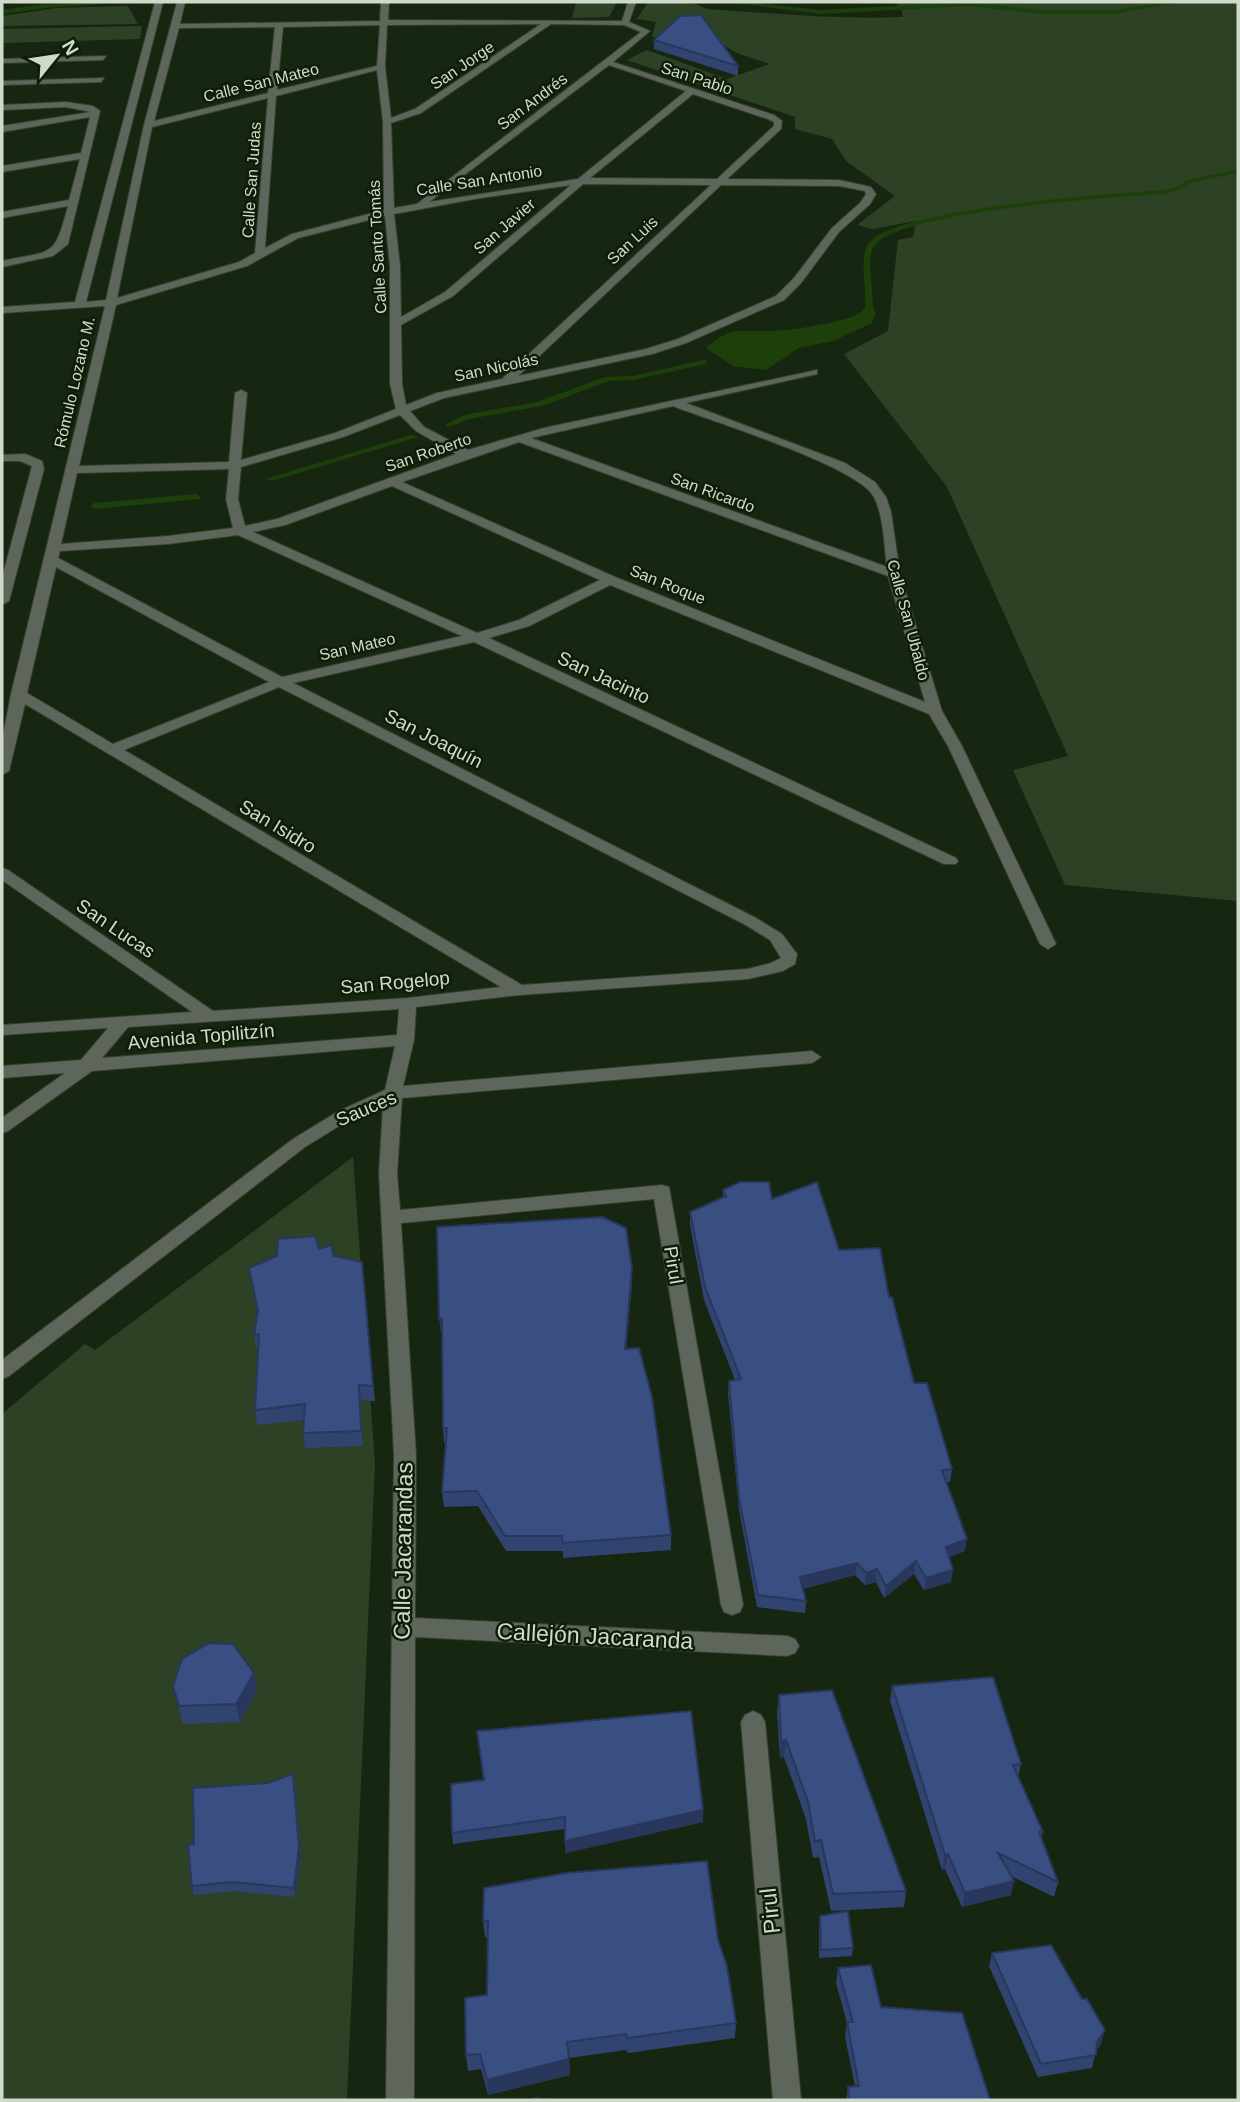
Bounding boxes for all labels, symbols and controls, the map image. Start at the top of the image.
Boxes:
north arrow [21,21,91,91]
text: N [58,37,83,59]
street label: San Jorge [427,38,497,93]
street label: San Pablo [659,59,735,98]
street label: Calle San Mateo [202,60,321,105]
street label: San Andrés [494,70,570,133]
street label: Calle San Judas [239,121,264,239]
street label: Calle San Antonio [415,162,543,199]
street label: Calle Santo Tomás [366,180,389,314]
street label: San Javier [470,195,539,258]
street label: San Luis [604,213,661,268]
street label: Rómulo Lozano M. [51,315,98,449]
street label: San Nicolás [453,350,540,385]
street label: San Roberto [383,430,473,475]
street label: San Ricardo [669,469,757,516]
street label: Calle San Ubaldo [884,558,933,683]
street label: San Roque [628,562,708,607]
street label: San Mateo [317,629,397,663]
street label: San Jacinto [554,647,653,708]
street label: San Joaquín [381,705,486,772]
street label: San Isidro [236,795,320,857]
street label: San Lucas [73,895,159,962]
street label: San Rogelop [339,967,451,998]
street label: Avenida Topilitzín [127,1020,275,1053]
street label: Sauces [333,1086,399,1131]
street label: Pirul [660,1245,687,1285]
street label: Calle Jacarandas [388,1462,418,1640]
street label: Callejón Jacaranda [496,1618,694,1654]
street label: Pirul [755,1887,785,1935]

